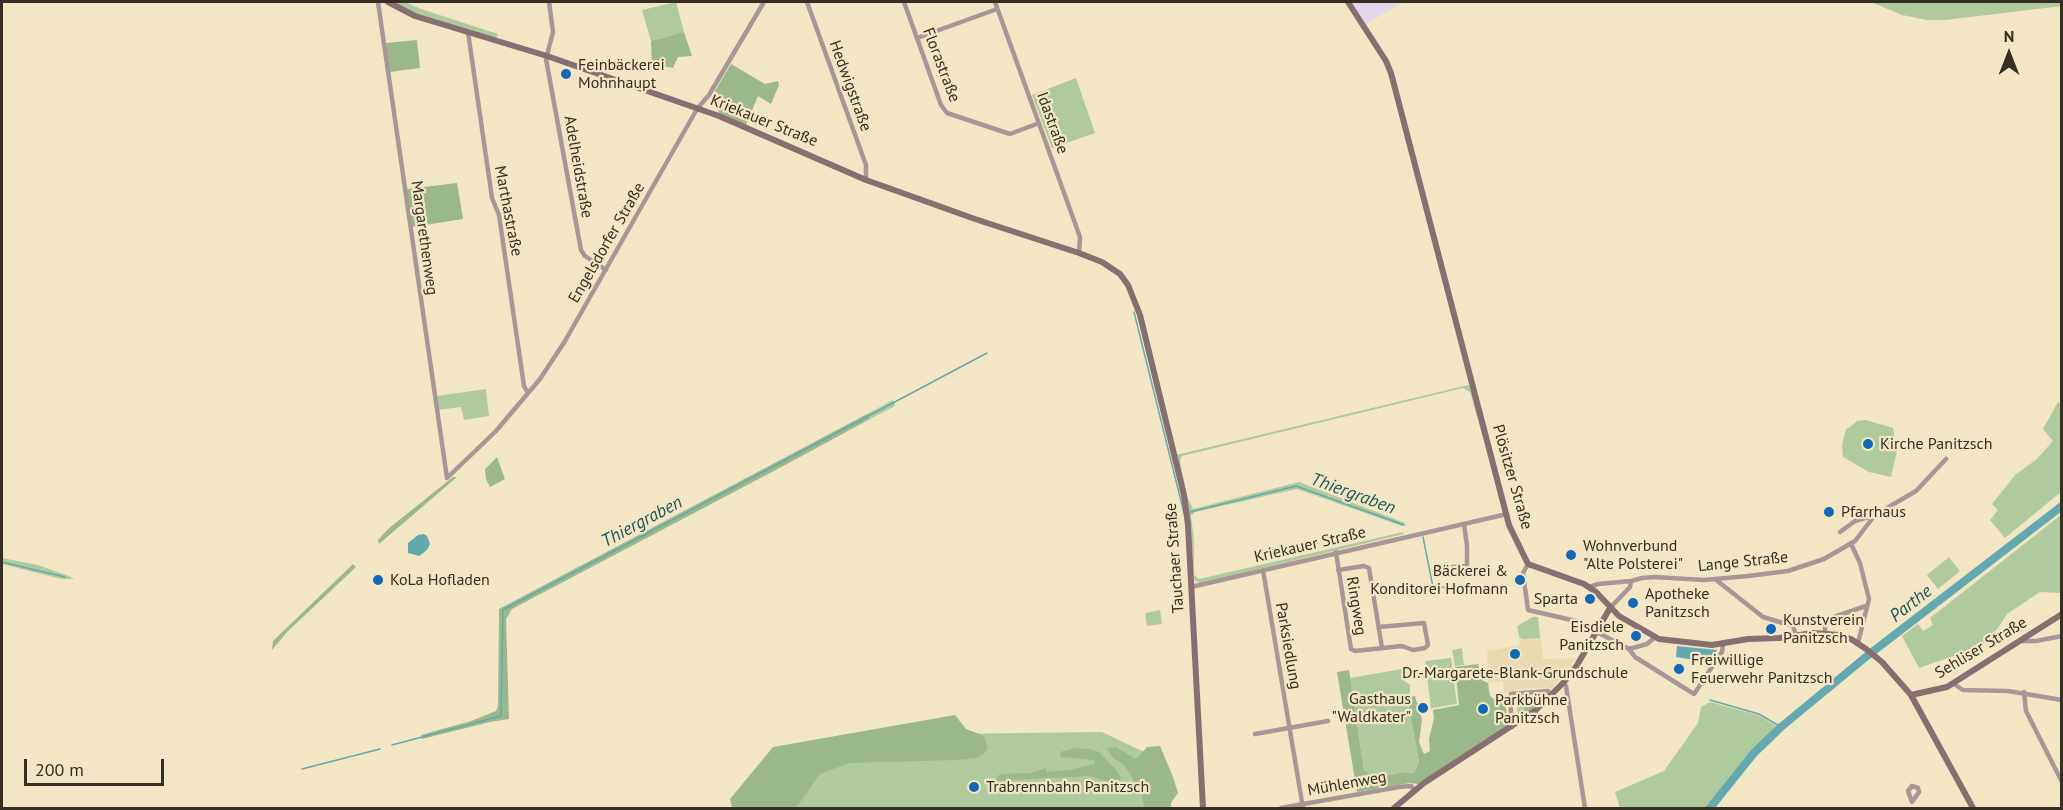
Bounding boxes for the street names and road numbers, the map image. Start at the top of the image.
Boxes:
street label: Florastraße [918,25,964,105]
street label: Hedwigstraße [825,38,875,134]
street label: Idastraße [1032,89,1072,157]
street label: Kriekauer Straße [707,91,821,151]
street label: Adelheidstraße [560,114,596,220]
street label: Marthastraße [490,164,526,258]
street label: Engelsdorfer Straße [565,179,649,307]
street label: Margarethenweg [406,180,442,296]
street label: Plösitzer Straße [1488,422,1536,532]
street label: Tauchaer Straße [1162,502,1188,614]
street label: Kriekauer Straße [1252,523,1368,567]
street label: Lange Straße [1697,548,1789,576]
street label: Ringweg [1342,575,1370,637]
street label: Parksiedlung [1271,601,1305,691]
street label: Sehliser Straße [1932,613,2030,683]
street label: Mühlenweg [1306,768,1388,800]

